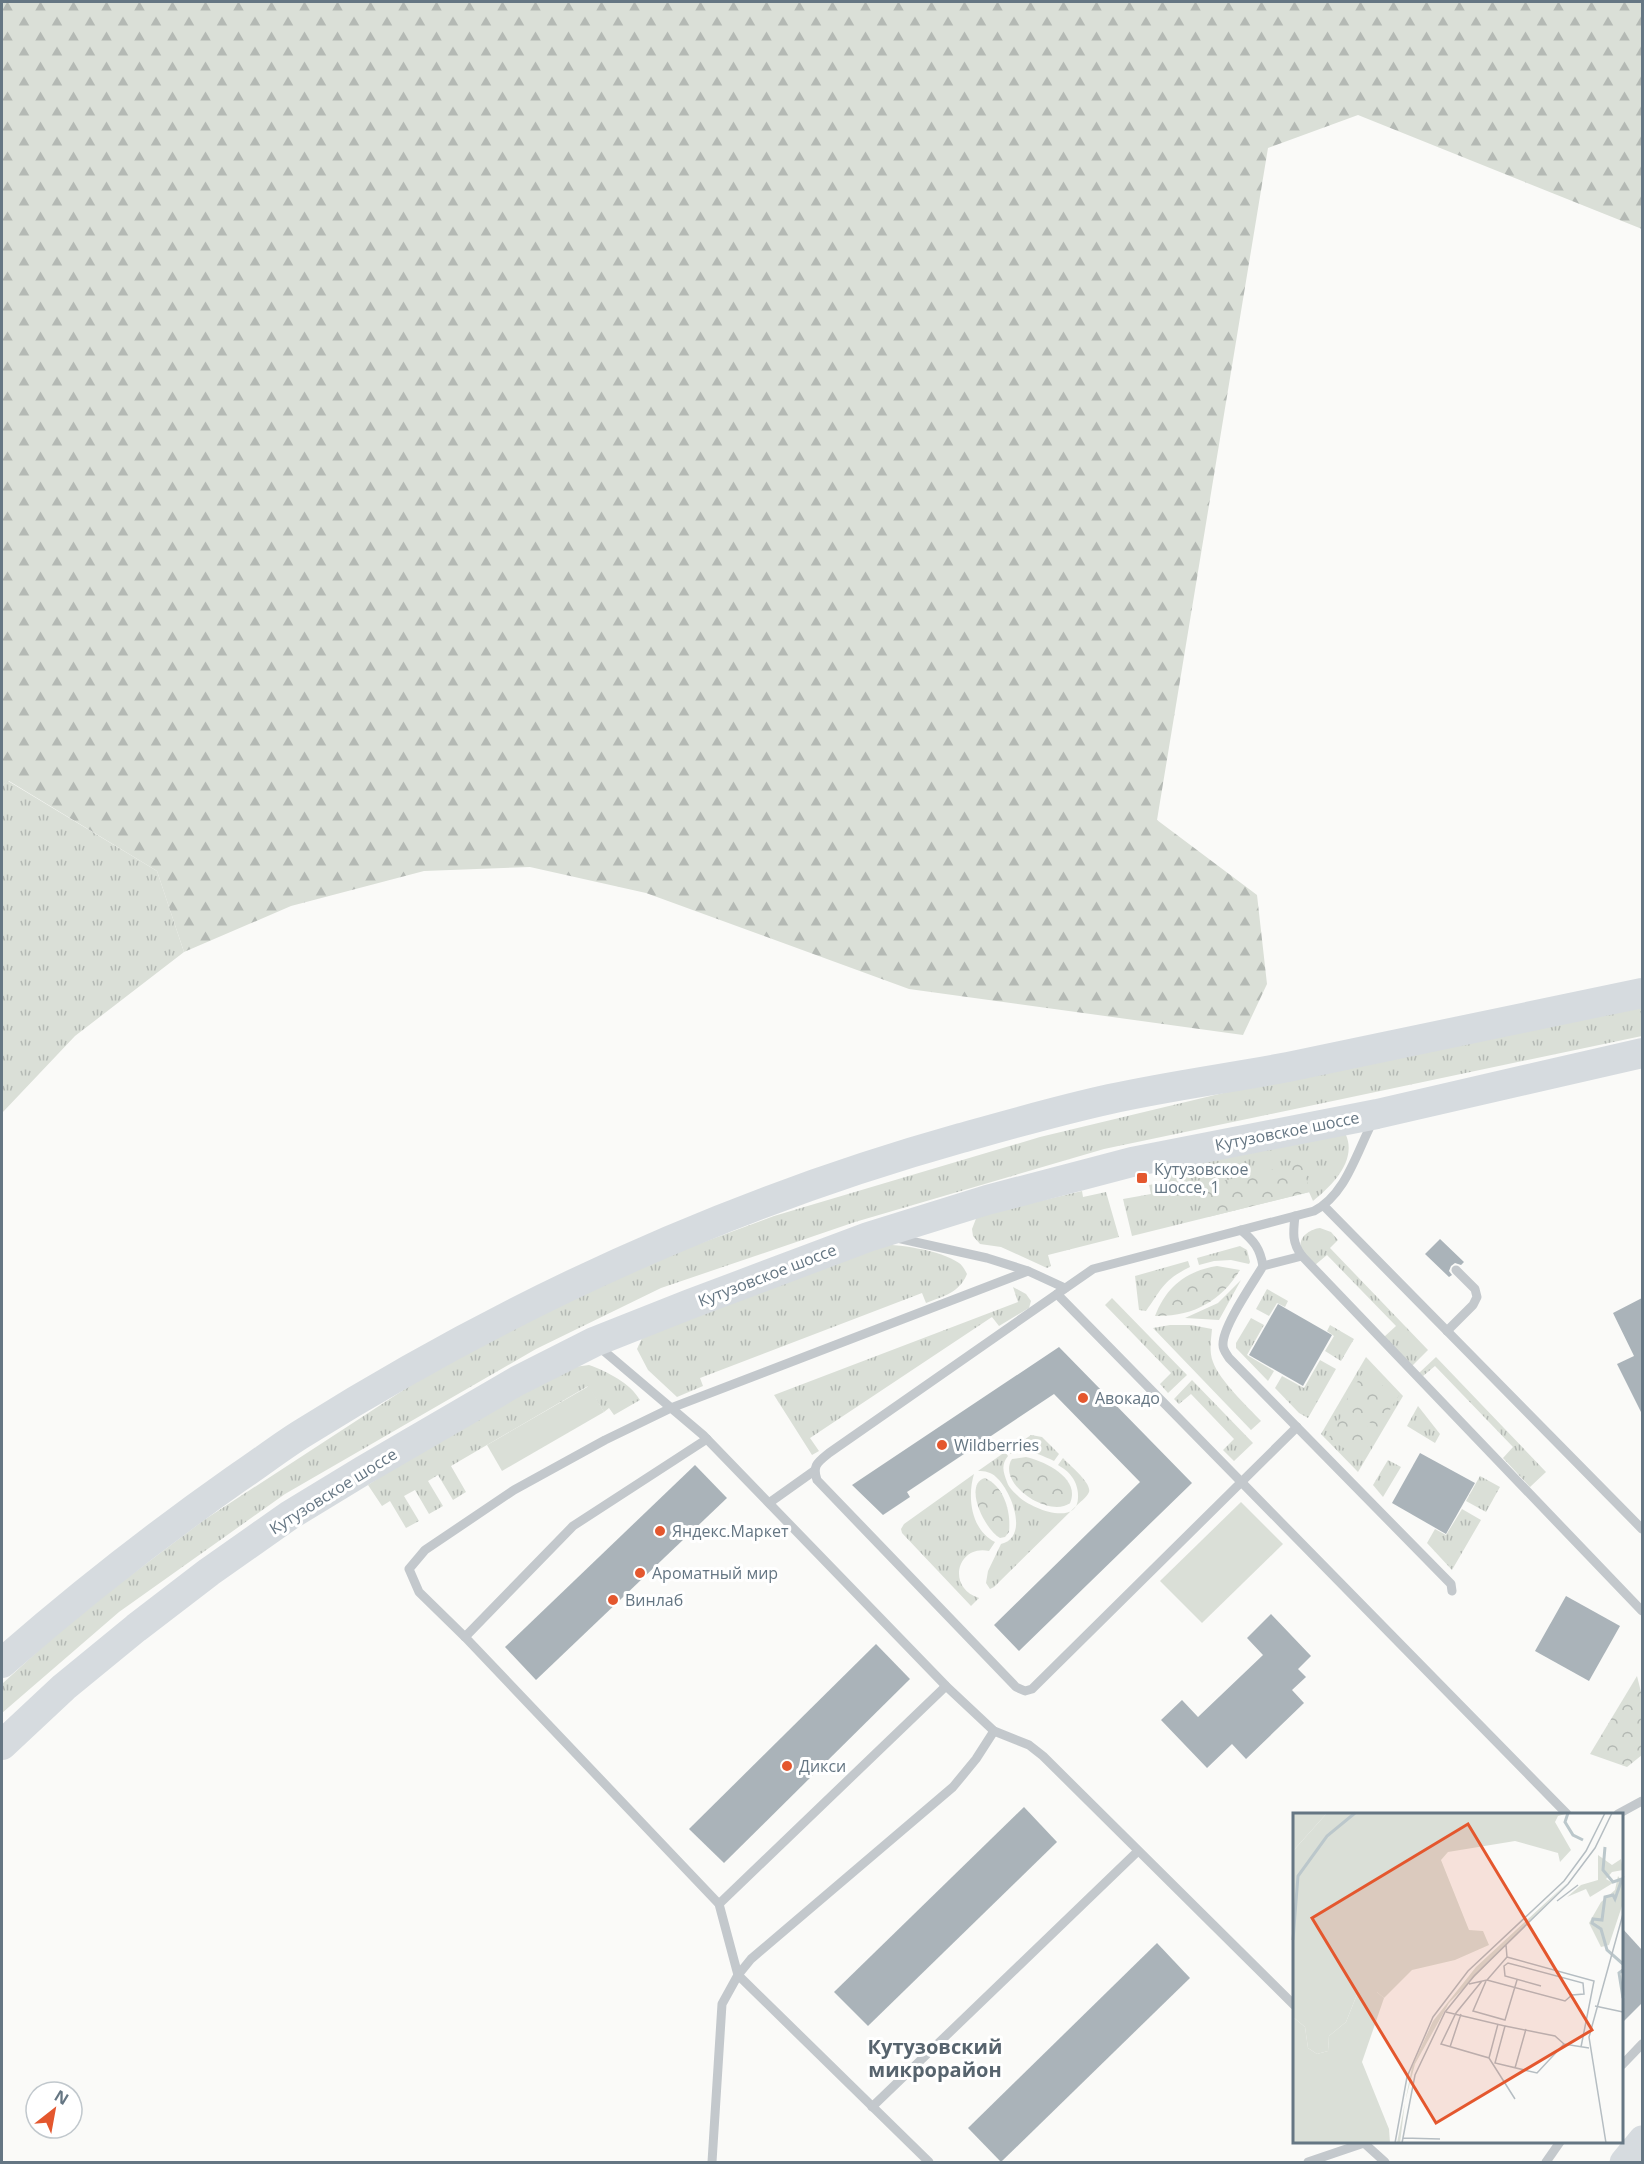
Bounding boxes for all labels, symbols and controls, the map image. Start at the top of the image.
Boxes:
street label: Кутузовское шоссе [1213,1106,1361,1156]
place label: Кутузовское шоссе, 1 [1154,1158,1248,1198]
marker: Кутузовское шоссе, 1 [1135,1171,1149,1185]
street label: Кутузовское шоссе [695,1238,839,1312]
place label: Авокадо [1095,1387,1160,1409]
marker: Авокадо [1076,1391,1090,1405]
place label: Wildberries [954,1434,1039,1456]
marker: Wildberries [935,1438,949,1452]
street label: Кутузовское шоссе [265,1443,401,1539]
place label: Яндекс.Маркет [672,1520,789,1542]
marker: Яндекс.Маркет [653,1524,667,1538]
place label: Ароматный мир [652,1562,778,1584]
marker: Ароматный мир [633,1566,647,1580]
place label: Винлаб [625,1589,683,1611]
marker: Винлаб [606,1593,620,1607]
place label: Дикси [799,1755,846,1777]
marker: Дикси [780,1759,794,1773]
inset map [1293,1813,1623,2143]
district label: Кутузовский микрорайон [868,2033,1002,2083]
north arrow [24,2080,84,2140]
text: N [50,2084,73,2110]

